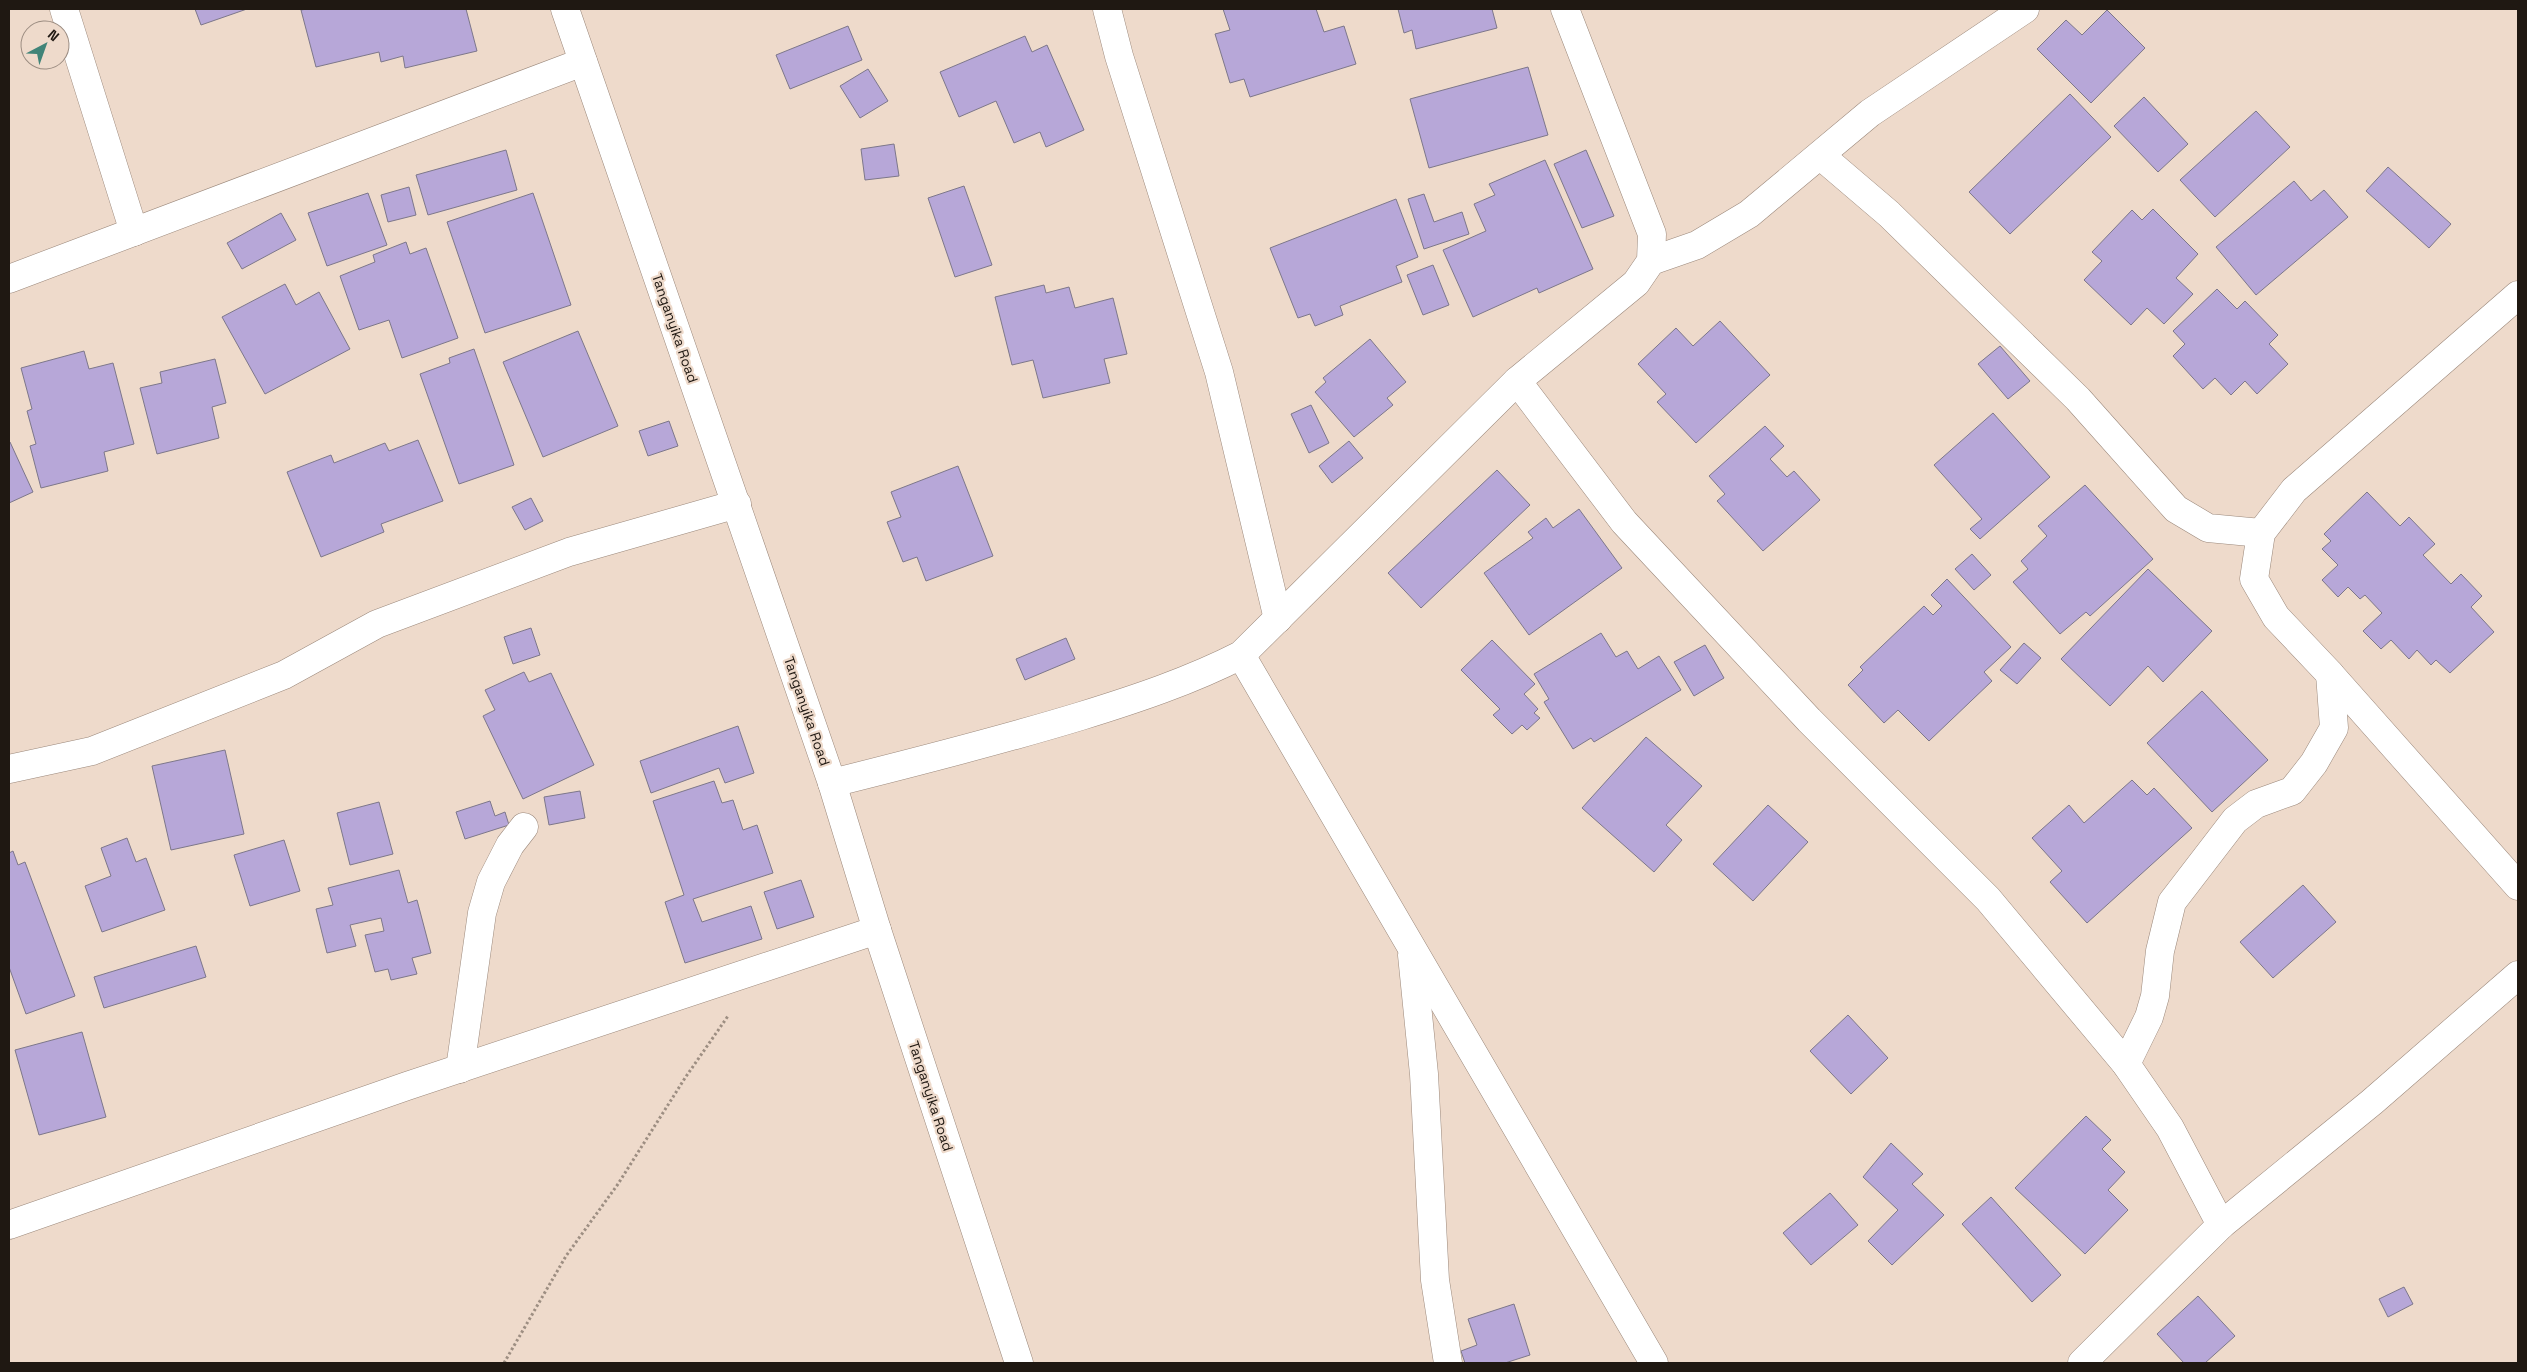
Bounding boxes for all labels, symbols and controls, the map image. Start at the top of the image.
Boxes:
north arrow [20,20,70,70]
text: N [44,25,63,45]
street label: Tanganyika Road [648,271,702,385]
street label: Tanganyika Road [780,654,834,768]
street label: Tanganyika Road [905,1039,957,1153]

